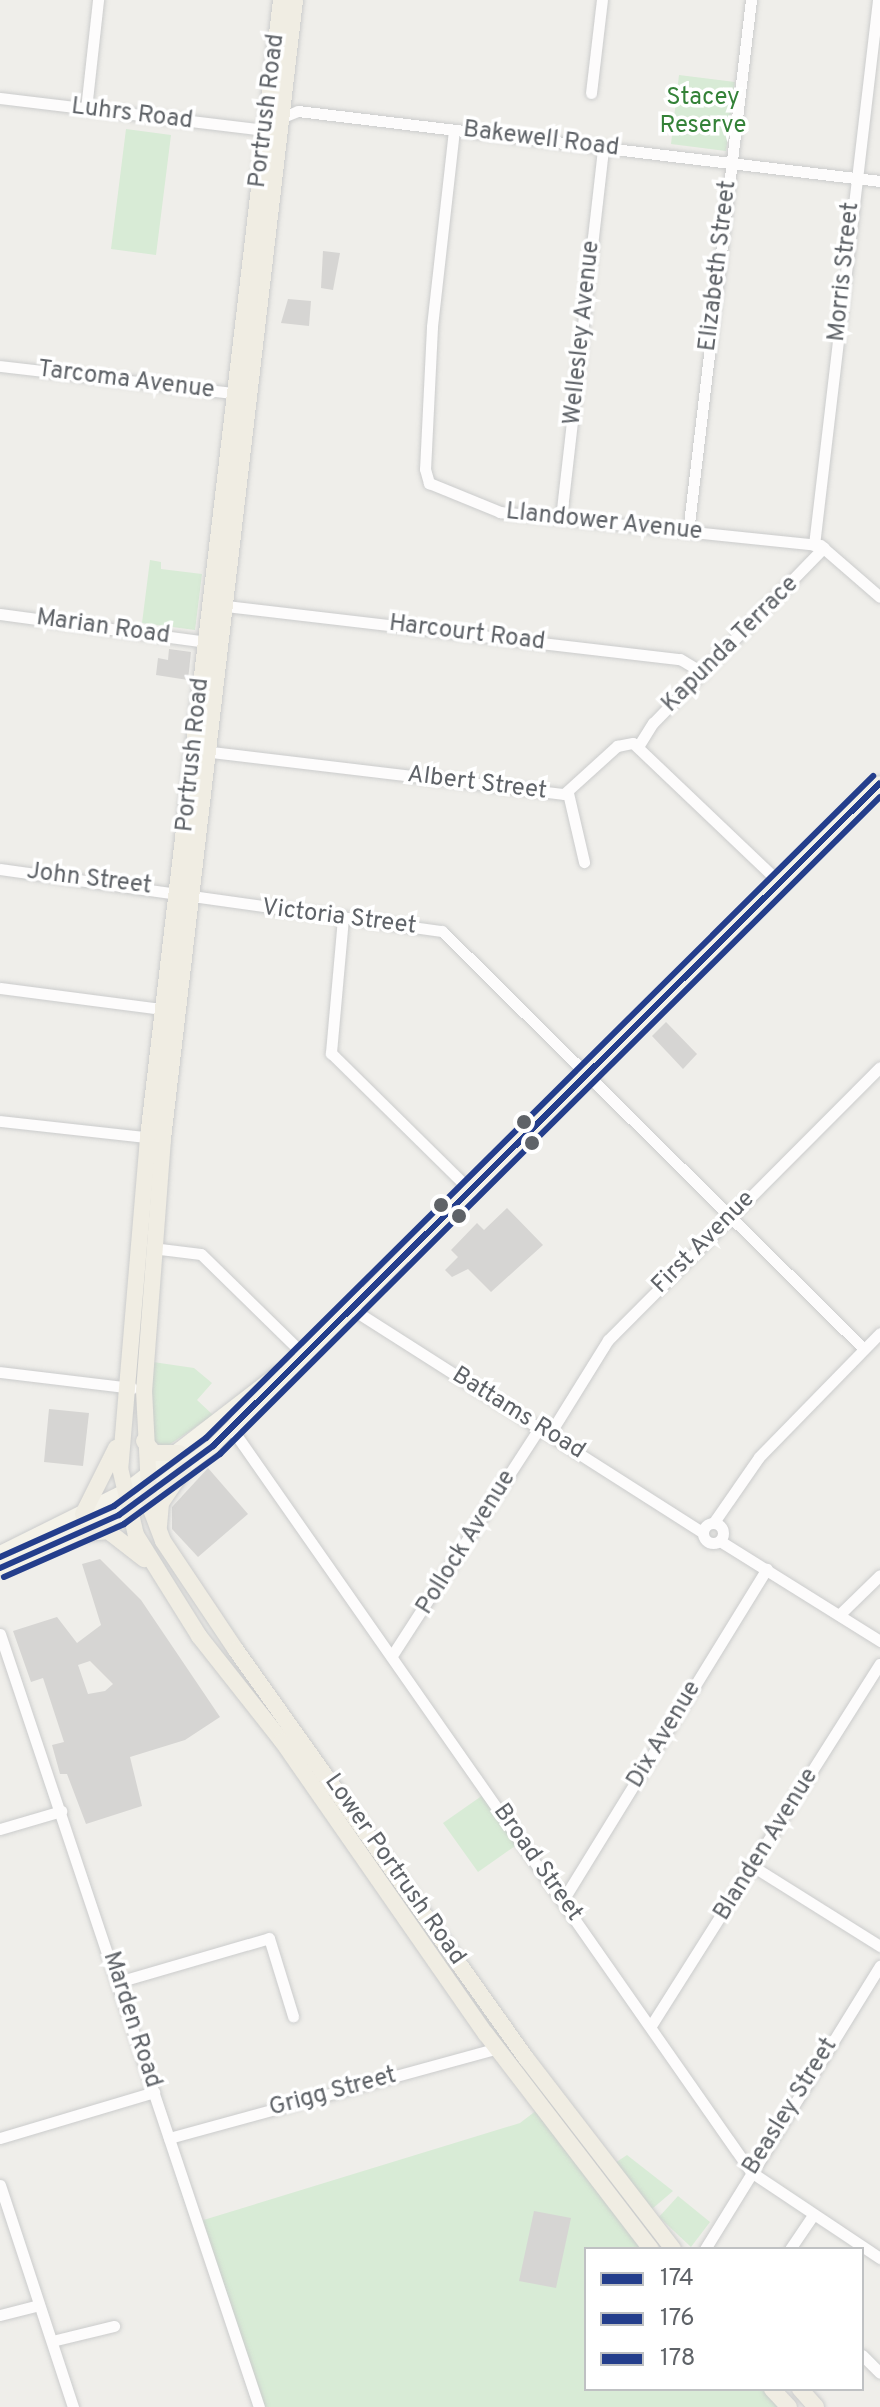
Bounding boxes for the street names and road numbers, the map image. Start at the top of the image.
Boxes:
street label: Portrush Road [244,32,292,190]
street label: Luhrs Road [70,93,194,137]
street label: Bakewell Road [461,116,621,164]
street label: Elizabeth Street [694,179,744,353]
street label: Morris Street [823,201,867,343]
street label: Wellesley Avenue [559,239,607,427]
street label: Tarcoma Avenue [36,356,216,406]
street label: Llandower Avenue [504,498,704,548]
street label: Kapunda Terrace [656,570,806,720]
street label: Marian Road [34,604,172,652]
street label: Harcourt Road [387,610,547,658]
street label: Portrush Road [172,676,216,834]
street label: Albert Street [406,761,548,807]
street label: John Street [25,858,153,902]
street label: Victoria Street [260,894,418,942]
street label: First Avenue [646,1185,762,1301]
street label: Battams Road [446,1362,590,1466]
street label: Pollock Avenue [411,1465,523,1621]
street label: Dix Avenue [622,1676,708,1794]
street label: Blanden Avenue [708,1763,826,1927]
street label: Lower Portrush Road [317,1769,471,1971]
street label: Broad Street [486,1799,588,1927]
street label: Marden Road [95,1948,167,2092]
street label: Beasley Street [738,2033,844,2181]
street label: Grigg Street [266,2062,400,2124]

